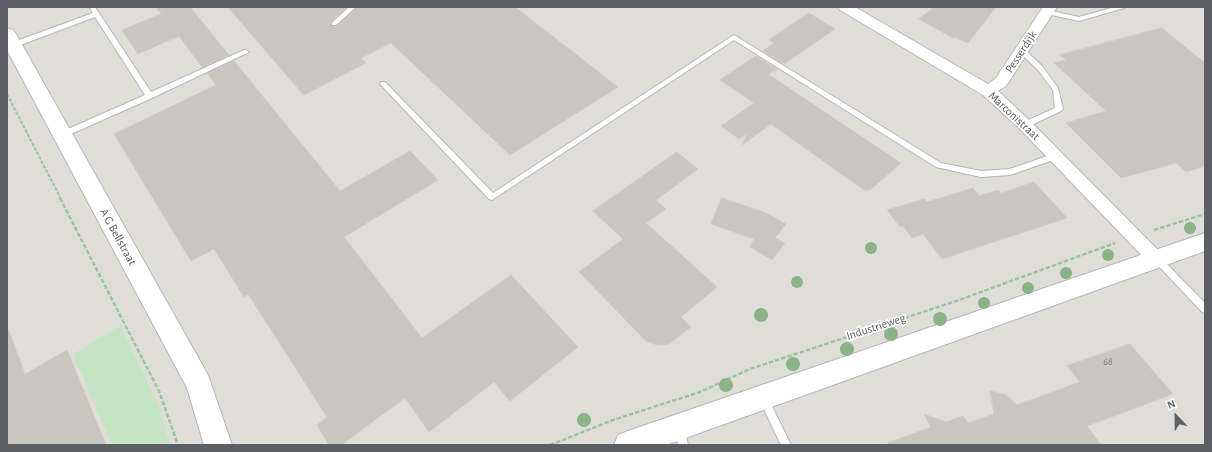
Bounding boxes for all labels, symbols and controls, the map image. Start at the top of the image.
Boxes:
street label: Pesserdijk [1002,28,1040,76]
street label: Marconistraat [985,89,1043,143]
street label: A G Bellstraat [96,206,140,268]
street label: Industrieweg [845,311,907,343]
house number: 68 [1103,356,1113,368]
north arrow [1156,396,1196,436]
text: N [1166,398,1177,411]

